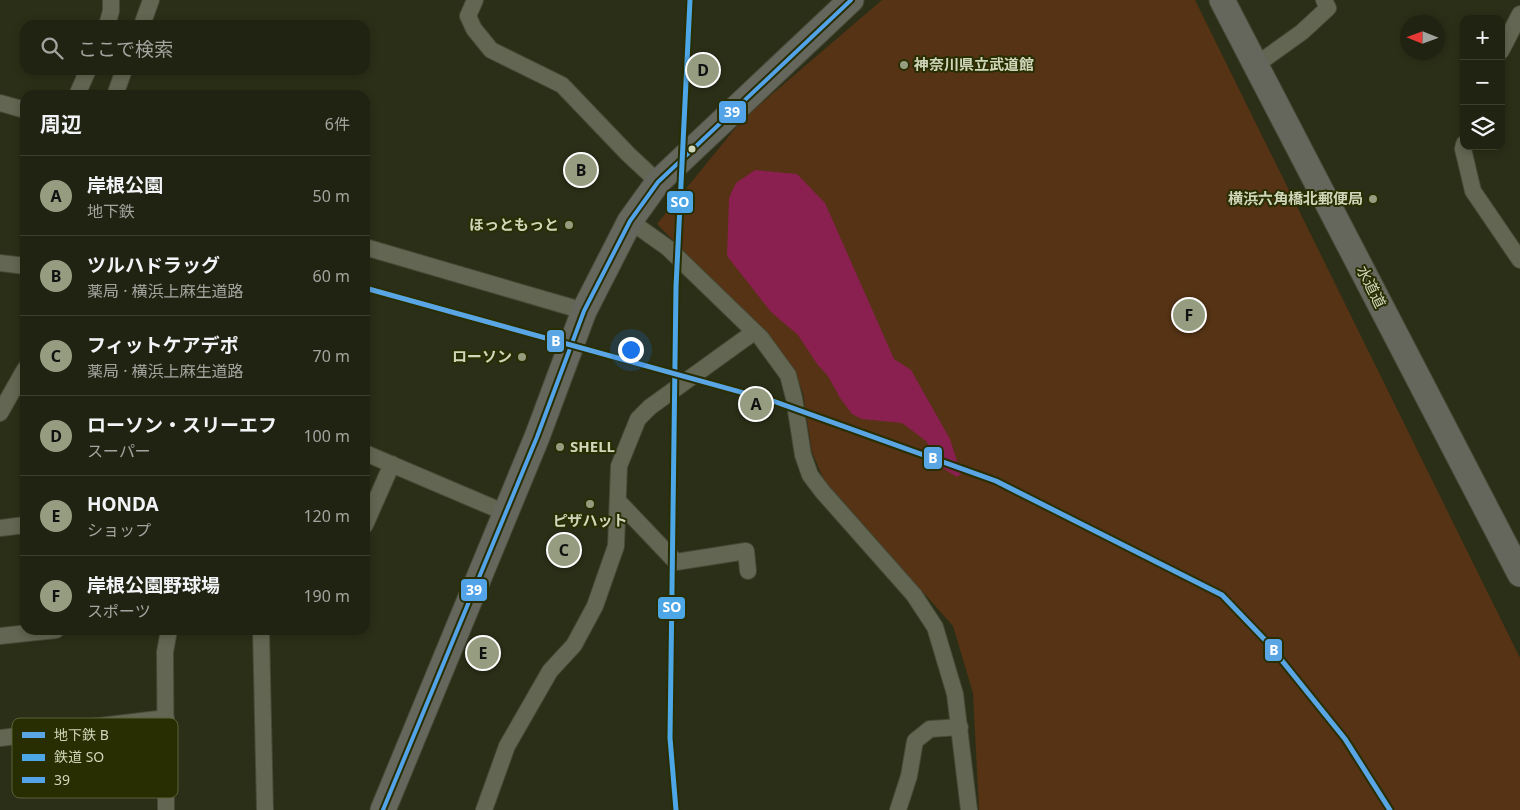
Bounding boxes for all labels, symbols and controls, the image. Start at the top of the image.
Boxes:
north arrow [1400,15,1445,60]
map controls [1460,15,1505,150]
button: + [1460,15,1505,60]
search box [20,20,370,75]
icon: search [38,34,66,62]
text: ここで検索 [78,36,173,62]
pin: D [687,51,719,89]
place label: 神奈川県立武道館 [913,54,1034,74]
marker: 神奈川県立武道館 [898,59,910,71]
button: − [1460,60,1505,105]
line badge: 39 [718,100,747,124]
text: 39 [724,102,740,121]
button: layers [1460,105,1505,150]
text: 周辺 [40,110,82,138]
text: 6件 [325,113,350,135]
unlabelled marker [687,144,697,154]
pin: B [565,151,597,189]
text: 岸根公園 [87,172,163,198]
text: A [50,185,62,207]
text: 50 m [313,185,350,207]
place label: 横浜六角橋北郵便局 [1228,188,1363,208]
line badge: SO [666,190,694,214]
text: SO [671,192,689,211]
marker: 横浜六角橋北郵便局 [1367,193,1379,205]
text: 地下鉄 [87,200,135,222]
place label: ほっともっと [469,214,559,234]
marker: ほっともっと [563,219,575,231]
text: ツルハドラッグ [87,252,220,278]
street label: 水道道 [1353,262,1391,311]
text: B [51,265,61,287]
text: 60 m [313,265,350,287]
text: 薬局 · 横浜上麻生道路 [87,280,244,302]
pin: F [1173,296,1205,334]
line badge: B [546,329,565,353]
text: B [551,331,561,350]
text: フィットケアデポ [87,332,239,358]
your location [618,337,644,363]
text: C [51,345,61,367]
text: 70 m [313,345,350,367]
place label: ローソン [452,346,512,366]
marker: ローソン [516,351,528,363]
text: 薬局 · 横浜上麻生道路 [87,360,244,382]
pin: A [740,385,772,423]
text: ローソン・スリーエフ [87,412,277,438]
text: D [50,425,62,447]
text: 100 m [303,425,350,447]
place label: SHELL [570,436,615,456]
text: スーパー [87,440,151,462]
marker: SHELL [554,441,566,453]
line badge: B [923,446,943,470]
text: B [928,448,938,467]
text: HONDA [87,491,159,517]
marker: ピザハット [584,498,596,510]
text: E [52,505,60,527]
text: 120 m [303,505,350,527]
place label: ピザハット [552,510,628,530]
text: ショップ [87,519,151,541]
pin: C [548,531,580,569]
text: 岸根公園野球場 [87,572,220,598]
line badge: 39 [460,578,488,602]
text: 39 [466,580,482,599]
text: F [52,585,60,607]
text: 190 m [303,585,350,607]
line badge: SO [657,596,686,620]
text: SO [663,597,681,616]
text: スポーツ [87,600,151,622]
pin: E [467,634,499,672]
line badge: B [1264,638,1283,662]
text: B [1269,640,1279,659]
legend [12,718,178,798]
text: 地下鉄 B [54,725,109,744]
text: 鉄道 SO [54,747,104,766]
text: 39 [54,770,70,789]

